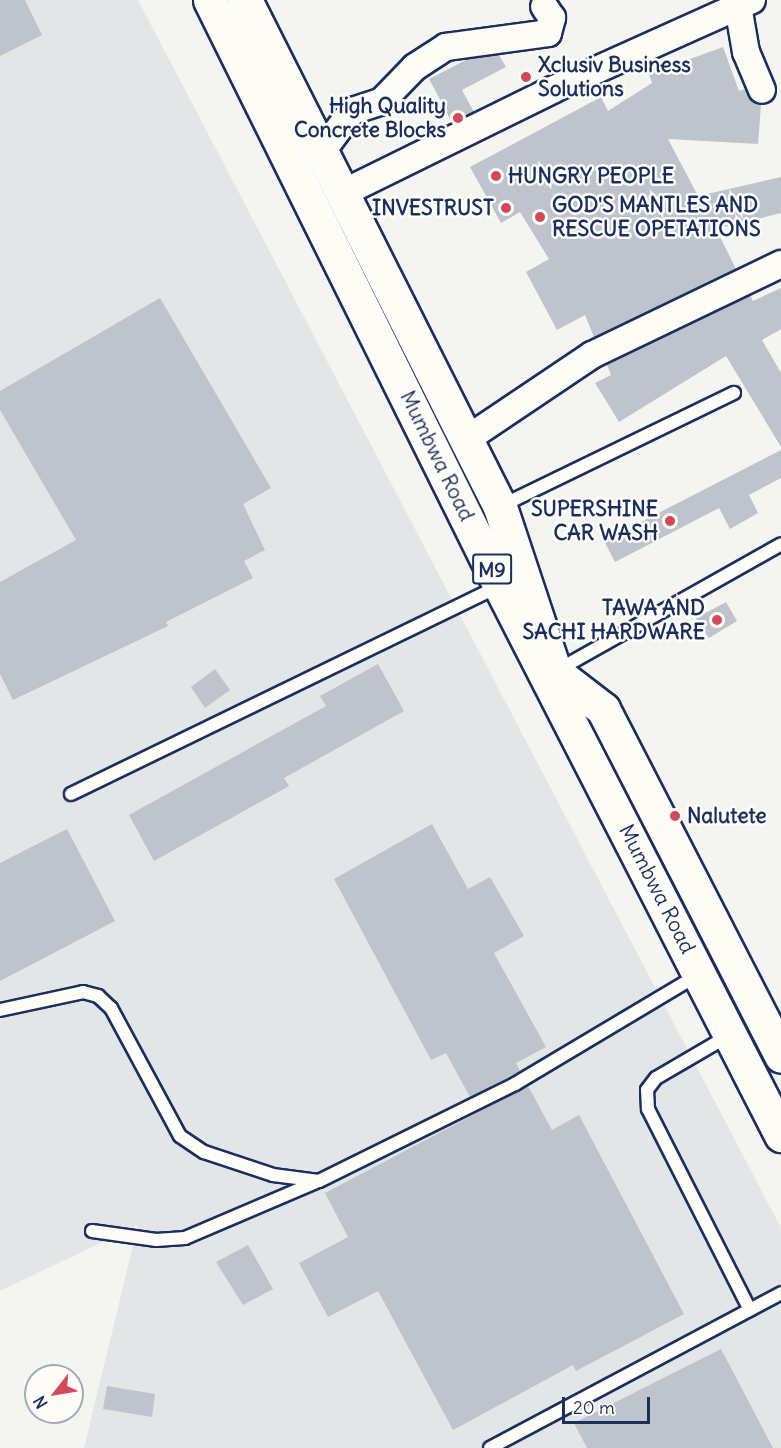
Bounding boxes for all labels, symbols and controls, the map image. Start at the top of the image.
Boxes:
place label: Xclusiv Business Solutions [538,52,691,102]
marker: Xclusiv Business Solutions [519,70,533,84]
place label: High Quality Concrete Blocks [294,93,446,143]
marker: High Quality Concrete Blocks [451,111,465,125]
place label: HUNGRY PEOPLE [508,163,674,189]
marker: HUNGRY PEOPLE [489,169,503,183]
place label: GOD'S MANTLES AND RESCUE OPETATIONS [552,192,761,242]
place label: INVESTRUST [372,195,494,221]
marker: INVESTRUST [499,201,513,215]
marker: GOD'S MANTLES AND RESCUE OPETATIONS [533,210,547,224]
street label: Mumbwa Road [395,387,479,525]
place label: SUPERSHINE CAR WASH [531,496,658,546]
marker: SUPERSHINE CAR WASH [663,514,677,528]
road number: M9 [471,552,513,586]
place label: TAWA AND SACHI HARDWARE [523,595,705,645]
marker: TAWA AND SACHI HARDWARE [710,613,724,627]
place label: Nalutete [687,803,767,829]
marker: Nalutete [668,809,682,823]
street label: Mumbwa Road [614,820,700,958]
north arrow [24,1364,84,1424]
scale bar [565,1385,654,1423]
text: N [29,1392,52,1412]
text: 20 m [573,1396,615,1419]

